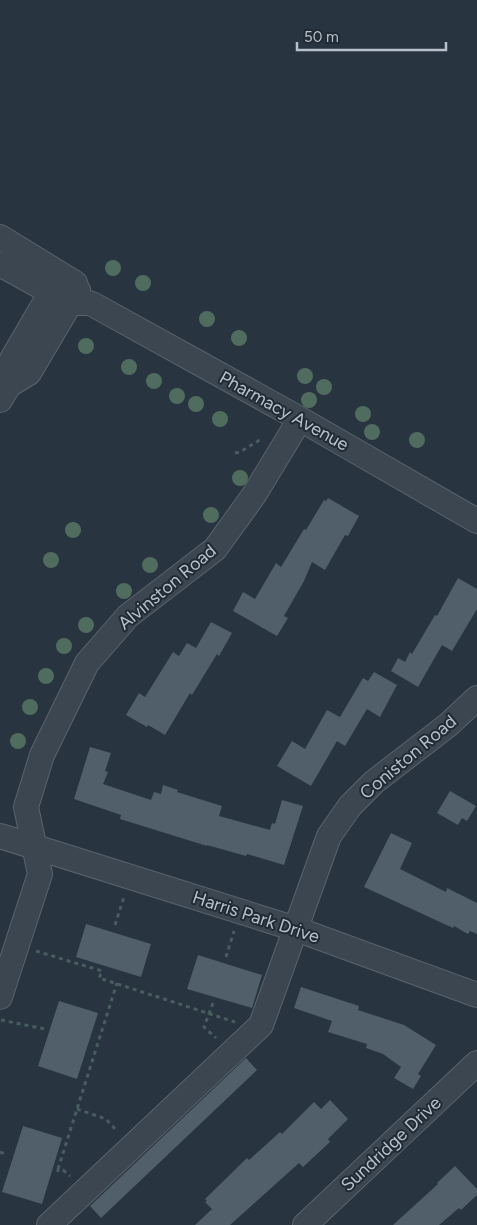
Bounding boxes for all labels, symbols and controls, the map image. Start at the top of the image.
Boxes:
scale bar [297,20,446,52]
text: 50 m [304,28,339,46]
street label: Pharmacy Avenue [215,366,353,456]
street label: Alvinston Road [113,540,221,634]
street label: Coniston Road [355,710,461,804]
street label: Harris Park Drive [190,886,322,948]
street label: Sundridge Drive [336,1092,446,1196]

